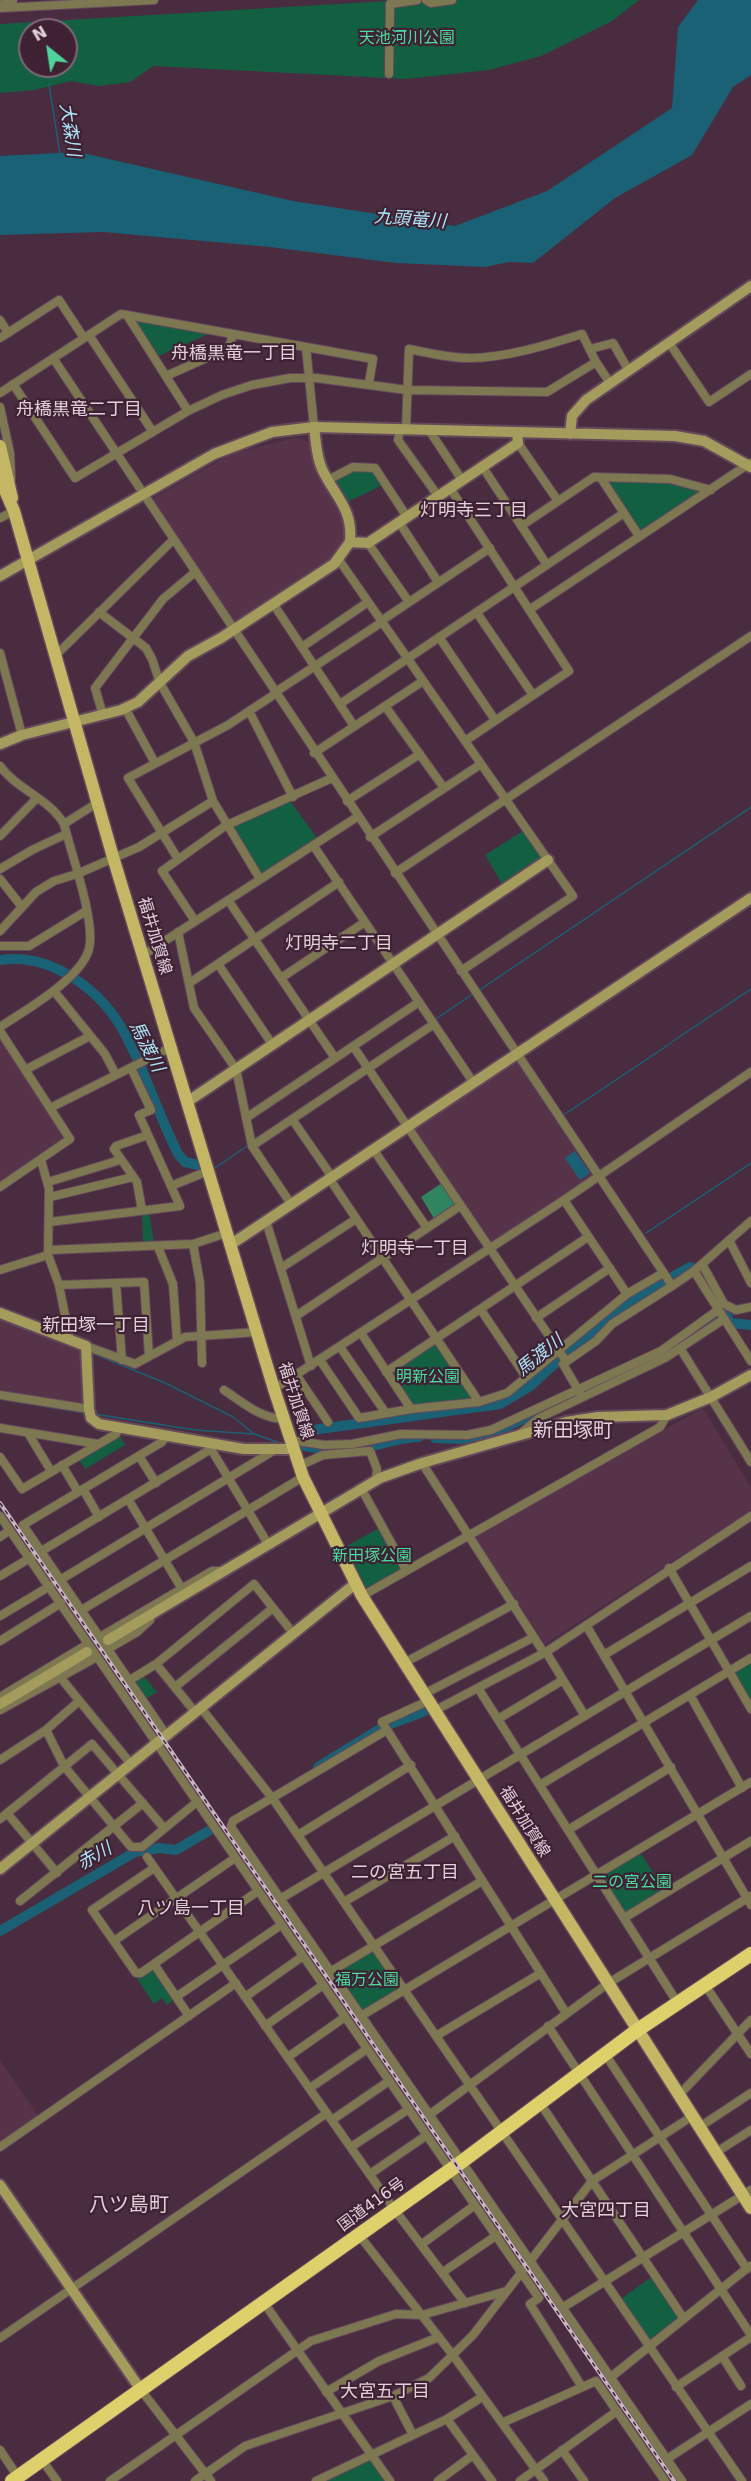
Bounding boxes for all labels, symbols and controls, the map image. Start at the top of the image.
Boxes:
north arrow [18,18,78,78]
text: N [29,22,50,45]
park label: 天池河川公園 [359,29,455,49]
water label: 大森川 [54,102,84,158]
water label: 九頭竜川 [373,207,447,233]
district label: 舟橋黒竜一丁目 [171,343,297,365]
district label: 舟橋黒竜二丁目 [16,399,142,421]
district label: 灯明寺三丁目 [420,500,528,522]
street label: 福井加賀線 [133,895,175,977]
district label: 灯明寺二丁目 [285,933,393,955]
water label: 馬渡川 [124,1018,168,1076]
district label: 灯明寺一丁目 [361,1238,469,1260]
district label: 新田塚一丁目 [42,1315,150,1337]
water label: 馬渡川 [512,1331,568,1381]
street label: 福井加賀線 [274,1360,316,1442]
park label: 明新公園 [396,1368,460,1388]
district label: 新田塚町 [533,1420,613,1444]
park label: 新田塚公園 [332,1547,412,1567]
street label: 福井加賀線 [495,1783,553,1861]
water label: 赤川 [74,1839,116,1875]
district label: 二の宮五丁目 [351,1862,459,1884]
park label: 二の宮公園 [592,1873,672,1893]
district label: 八ツ島一丁目 [137,1898,245,1920]
park label: 福万公園 [335,1971,399,1991]
street label: 国道416号 [335,2174,409,2236]
district label: 八ツ島町 [89,2194,169,2218]
district label: 大宮四丁目 [561,2200,651,2222]
district label: 大宮五丁目 [340,2381,430,2403]

